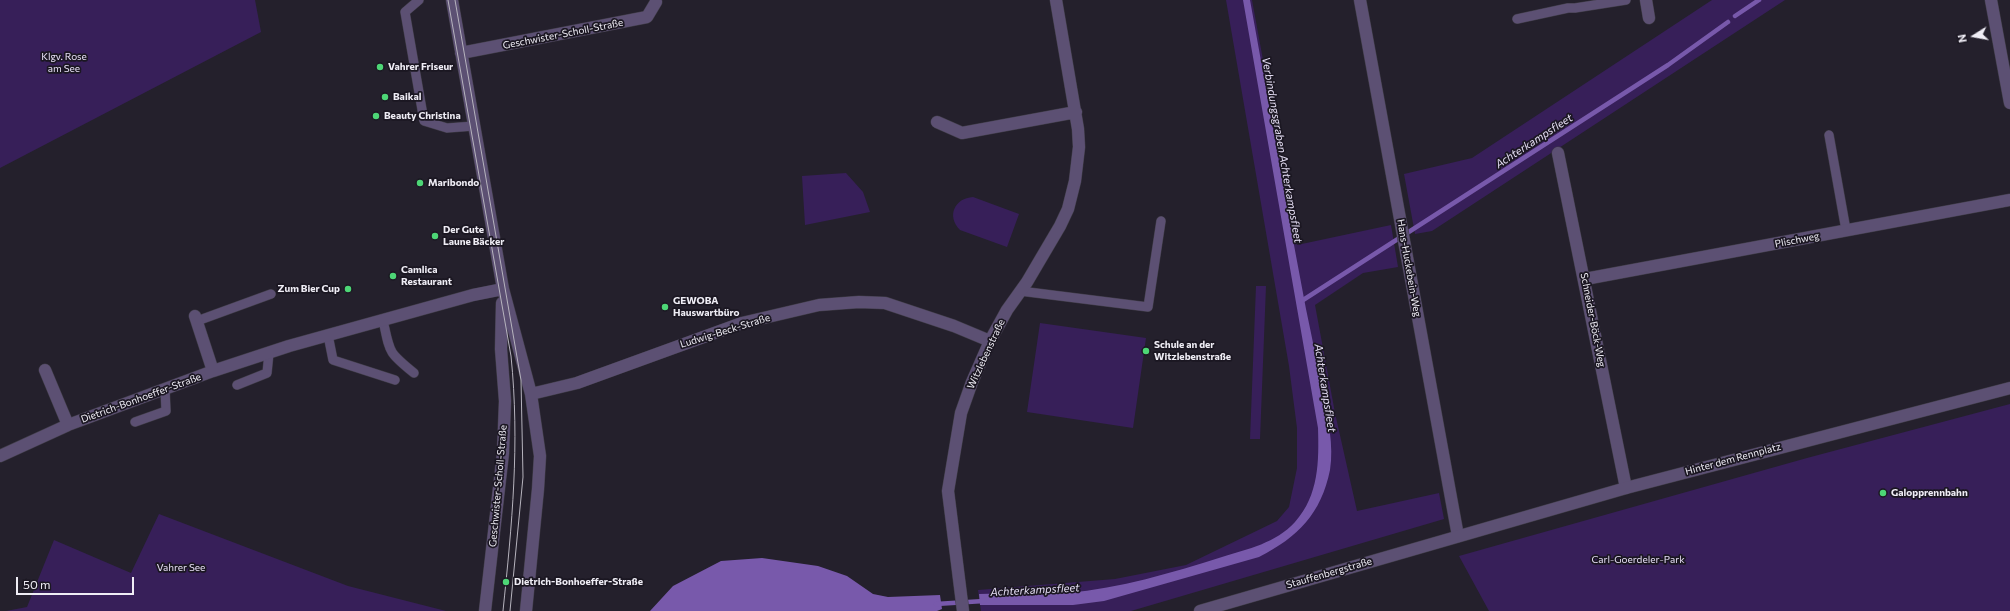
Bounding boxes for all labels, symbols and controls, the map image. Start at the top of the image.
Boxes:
street label: Geschwister-Scholl-Straße [502,16,624,52]
north arrow [1954,16,1994,56]
text: N [1955,33,1969,44]
park label: Klgv. Rose am See [41,51,87,74]
water label: Verbindungsgraben Achterkampsfleet [1259,56,1305,244]
place label: Vahrer Friseur [388,61,453,73]
marker: Vahrer Friseur [375,62,385,72]
place label: Baikal [393,91,421,103]
marker: Baikal [380,92,390,102]
place label: Beauty Christina [384,110,461,122]
marker: Beauty Christina [371,111,381,121]
water label: Achterkampsfleet [1493,111,1575,171]
place label: Maribondo [428,177,479,189]
marker: Maribondo [415,178,425,188]
street label: Hans-Huckebein-Weg [1394,218,1424,318]
place label: Der Gute Laune Bäcker [443,224,504,248]
street label: Plischweg [1774,230,1820,250]
marker: Der Gute Laune Bäcker [430,231,440,241]
place label: Camlica Restaurant [401,264,452,288]
marker: Camlica Restaurant [388,271,398,281]
street label: Schneider-Böck-Weg [1578,272,1608,368]
place label: Zum Bier Cup [278,283,340,295]
marker: Zum Bier Cup [343,284,353,294]
place label: GEWOBA Hauswartbüro [673,295,739,318]
marker: GEWOBA Hauswartbüro [660,302,670,312]
street label: Ludwig-Beck-Straße [679,312,771,350]
street label: Witzlebenstraße [965,317,1007,391]
place label: Schule an der Witzlebenstraße [1154,339,1231,362]
water label: Achterkampsfleet [1311,343,1339,433]
marker: Schule an der Witzlebenstraße [1141,346,1151,356]
street label: Dietrich-Bonhoeffer-Straße [79,371,203,425]
street label: Geschwister-Scholl-Straße [487,424,509,548]
street label: Hinter dem Rennplatz [1684,440,1782,478]
place label: Galopprennbahn [1891,487,1968,499]
marker: Galopprennbahn [1878,488,1888,498]
park label: Carl-Goerdeler-Park [1591,554,1685,566]
street label: Stauffenbergstraße [1285,555,1373,591]
park label: Vahrer See [157,562,205,574]
scale bar [18,569,136,595]
place label: Dietrich-Bonhoeffer-Straße [514,576,643,588]
text: 50 m [23,577,51,591]
marker: Dietrich-Bonhoeffer-Straße [501,577,511,587]
water label: Achterkampsfleet [990,581,1080,599]

